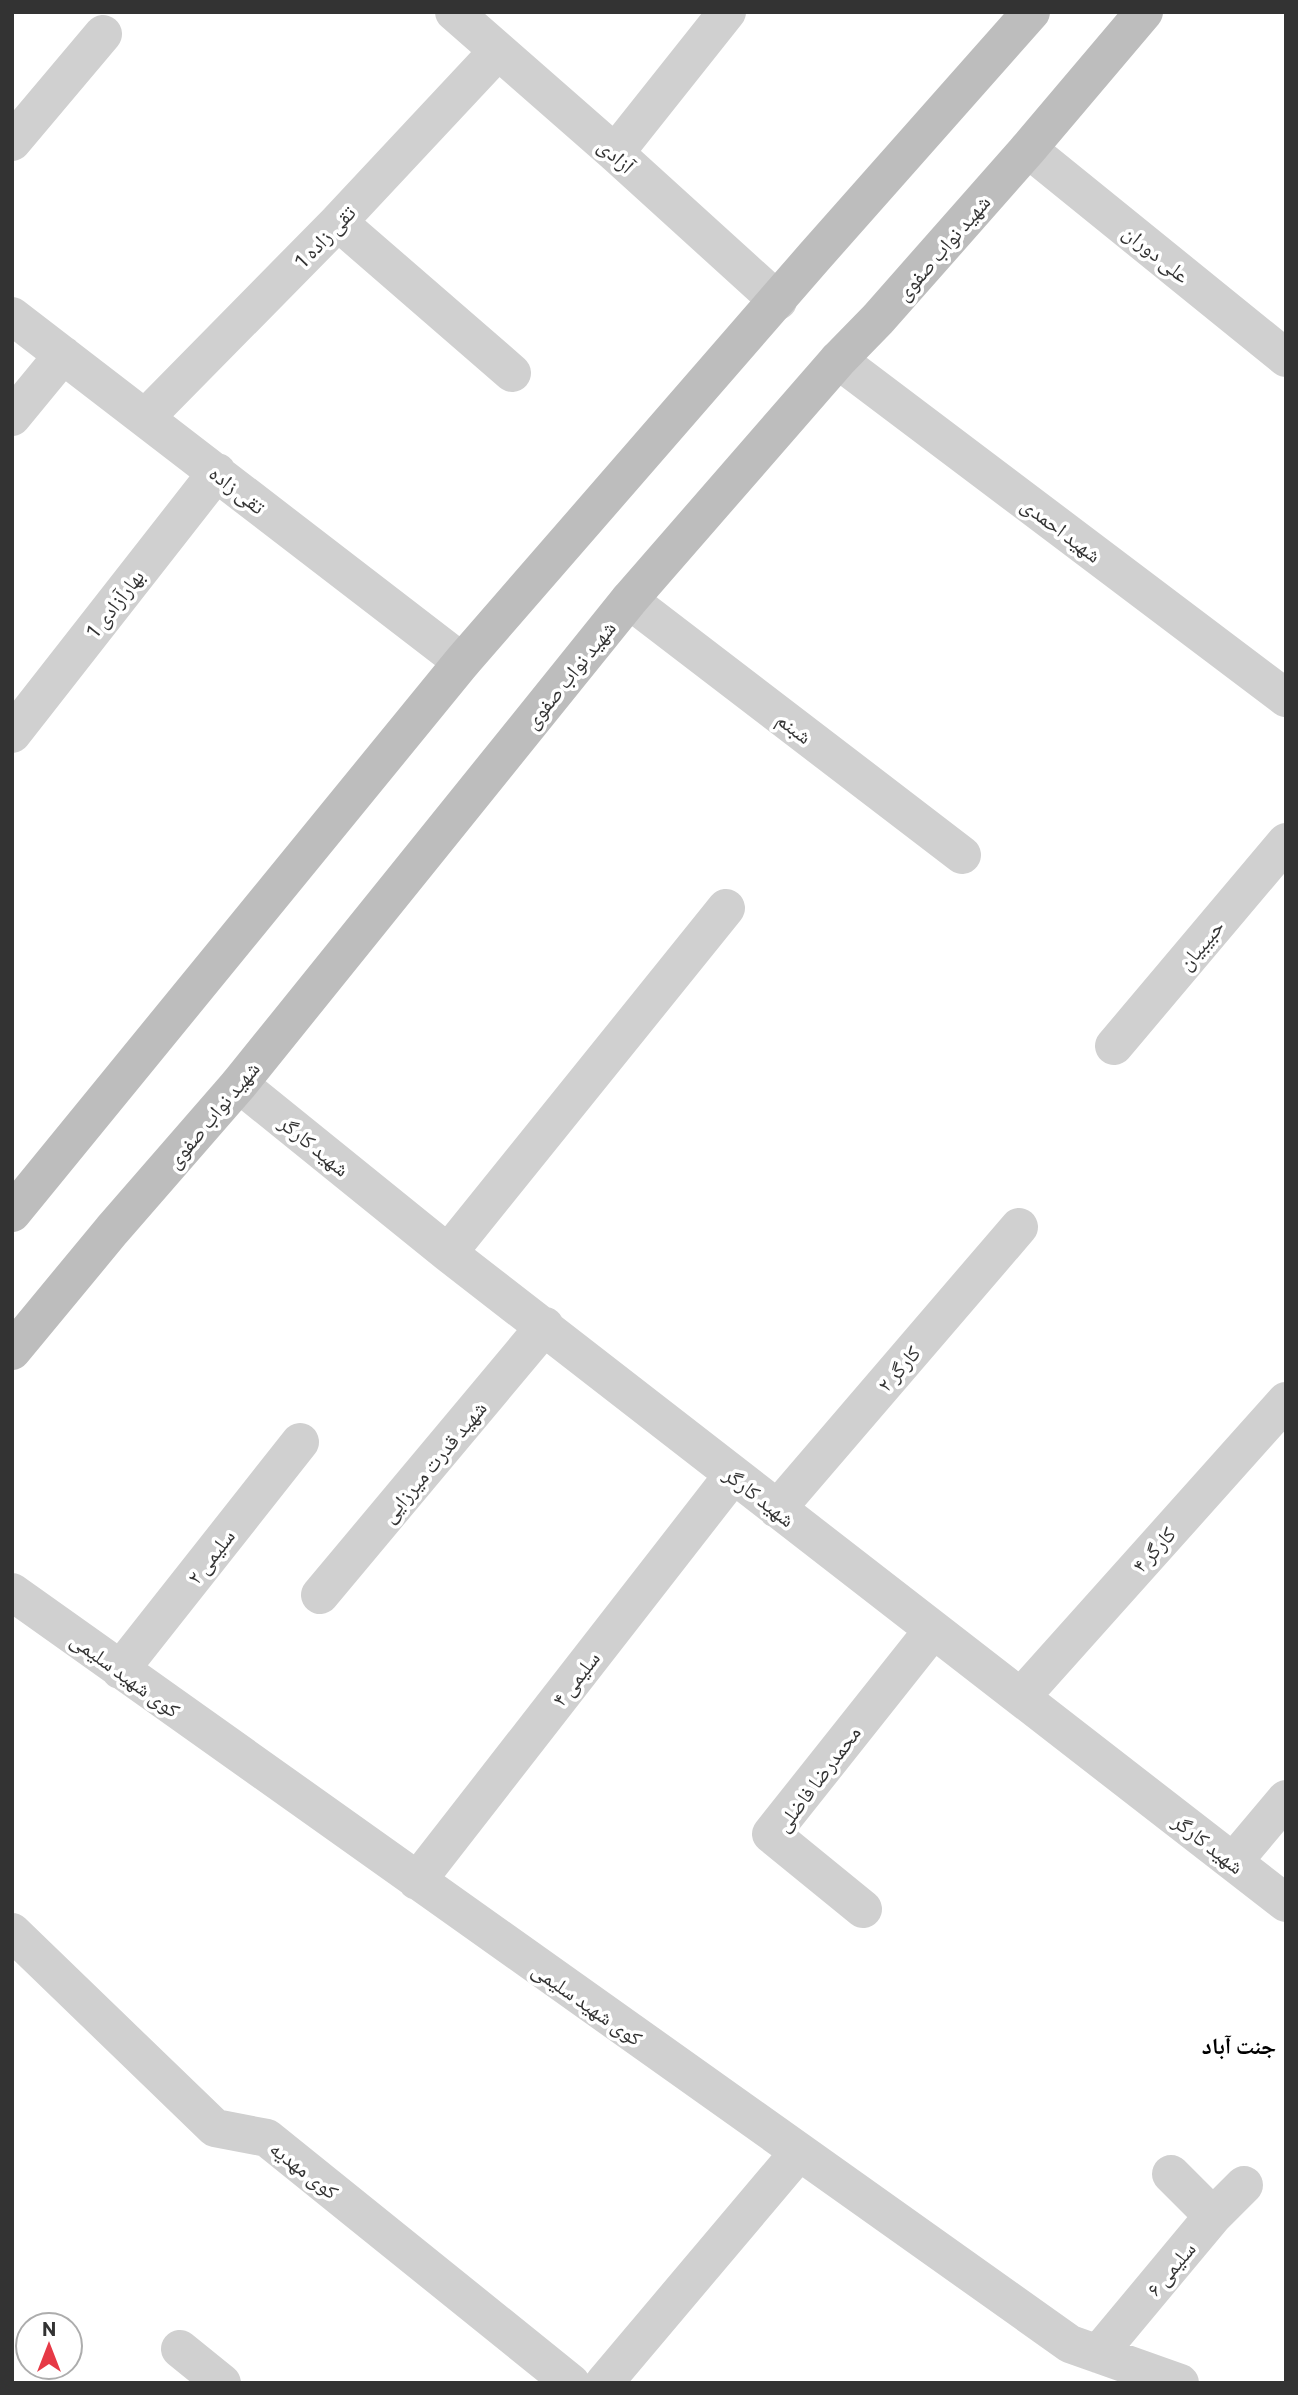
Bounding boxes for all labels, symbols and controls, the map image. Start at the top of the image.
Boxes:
street label: آزادی [593,132,641,179]
street label: شهید نواب صفوی [889,189,995,306]
street label: تقی زاده 1 [288,200,361,274]
street label: علی دوران [1118,219,1196,289]
street label: تقی زاده [204,459,271,520]
street label: شهید احمدی [1017,491,1107,568]
street label: بهارآزادی 1 [80,564,149,643]
street label: شهید نواب صفوی [518,615,621,734]
street label: شبنم [771,706,817,751]
street label: حبیبیان [1172,914,1229,975]
street label: شهید نواب صفوی [160,1056,265,1173]
street label: شهید کارگر [274,1109,355,1182]
street label: کارگر ۲ [871,1340,925,1396]
street label: شهید قدرت میرزایی [375,1395,493,1528]
street label: شهید کارگر [718,1460,800,1532]
street label: کارگر ۴ [1126,1521,1180,1577]
street label: سلیمی ۲ [181,1523,241,1590]
street label: کوی شهید سلیمی [65,1626,186,1724]
street label: سلیمی ۴ [546,1645,606,1712]
street label: محمدرضا فاضلی [769,1720,867,1837]
street label: شهید کارگر [1167,1807,1249,1879]
street label: کوی شهید سلیمی [527,1956,648,2052]
district label: جنت آباد [1202,2031,1276,2060]
street label: کوی مهدیه [265,2135,344,2204]
street label: سلیمی ۶ [1140,2236,1201,2301]
north arrow [14,2311,84,2381]
text: N [42,2317,56,2340]

